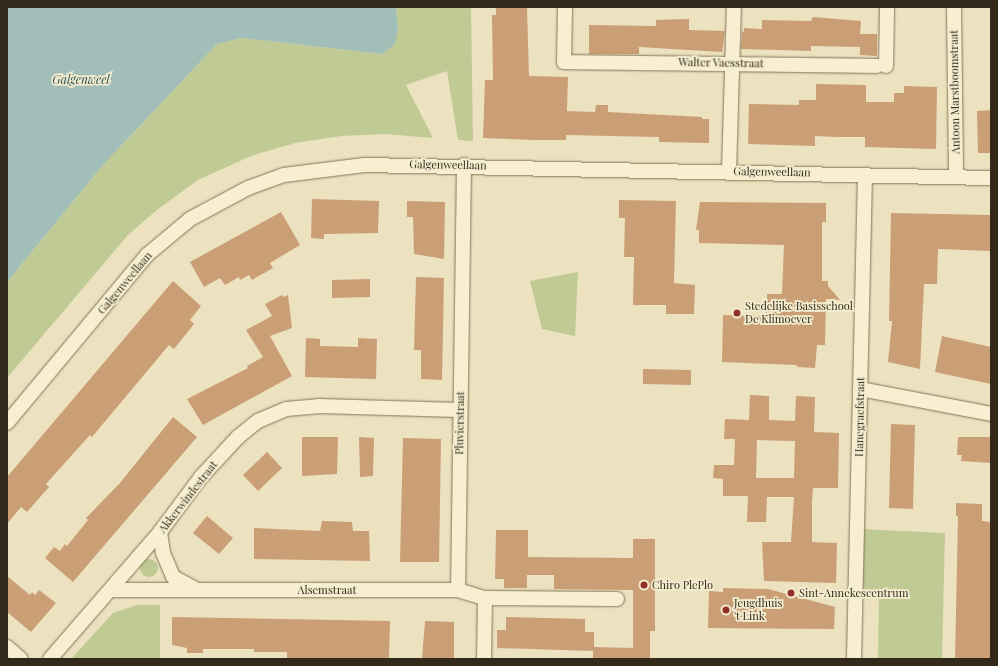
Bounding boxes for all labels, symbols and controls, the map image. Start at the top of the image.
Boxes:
street label: Antoon Marstboomstraat [947,30,963,154]
street label: Walter Vaesstraat [678,56,764,70]
water label: Galgenweel [52,73,110,87]
street label: Galgenweellaan [409,158,487,172]
street label: Galgenweellaan [733,165,811,179]
street label: Galgenweellaan [95,249,155,317]
place label: Stedelijke Basisschool De Klimoever [745,300,853,326]
marker: Stedelijke Basisschool De Klimoever [732,308,742,318]
street label: Hanegraefstraat [853,377,867,457]
street label: Pluvierstraat [453,391,467,455]
street label: Akkerwindestraat [156,458,220,536]
place label: Chiro PlePlo [652,578,713,592]
marker: Chiro PlePlo [639,580,649,590]
street label: Alsemstraat [298,583,356,597]
place label: Sint-Annekescentrum [799,586,908,600]
marker: Sint-Annekescentrum [786,588,796,598]
place label: Jeugdhuis 't Link [734,597,782,623]
marker: Jeugdhuis 't Link [721,605,731,615]

